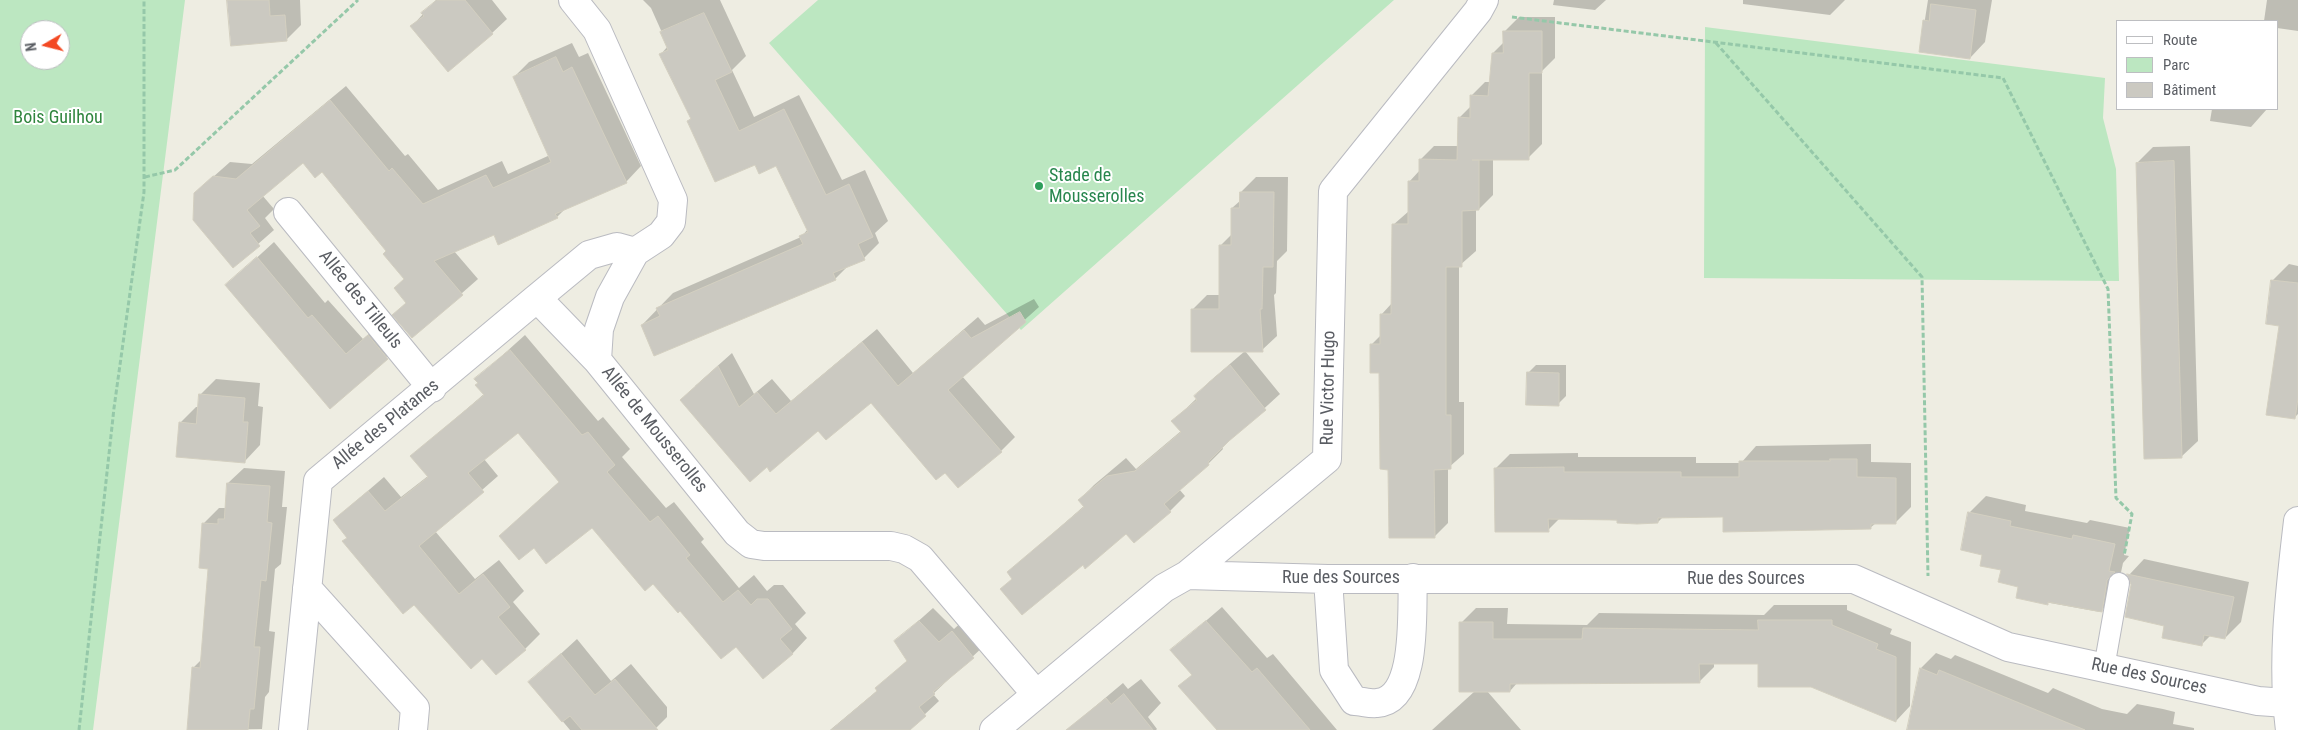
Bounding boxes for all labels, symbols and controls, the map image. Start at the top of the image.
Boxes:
north arrow [20,20,70,70]
legend [2116,20,2278,110]
text: Route [2163,31,2197,49]
text: N [23,42,40,52]
text: Parc [2163,56,2190,74]
text: Bâtiment [2163,81,2216,99]
park label: Bois Guilhou [13,107,103,129]
place label: Stade de Mousserolles [1049,165,1144,208]
marker: Stade de Mousserolles [1033,180,1045,192]
street label: Allée des Tilleuls [314,246,406,354]
street label: Rue Victor Hugo [1317,330,1341,446]
street label: Allée de Mousserolles [596,362,712,498]
street label: Allée des Platanes [328,375,444,475]
street label: Rue des Sources [1282,567,1400,589]
street label: Rue des Sources [1687,568,1805,590]
street label: Rue des Sources [2089,654,2209,700]

